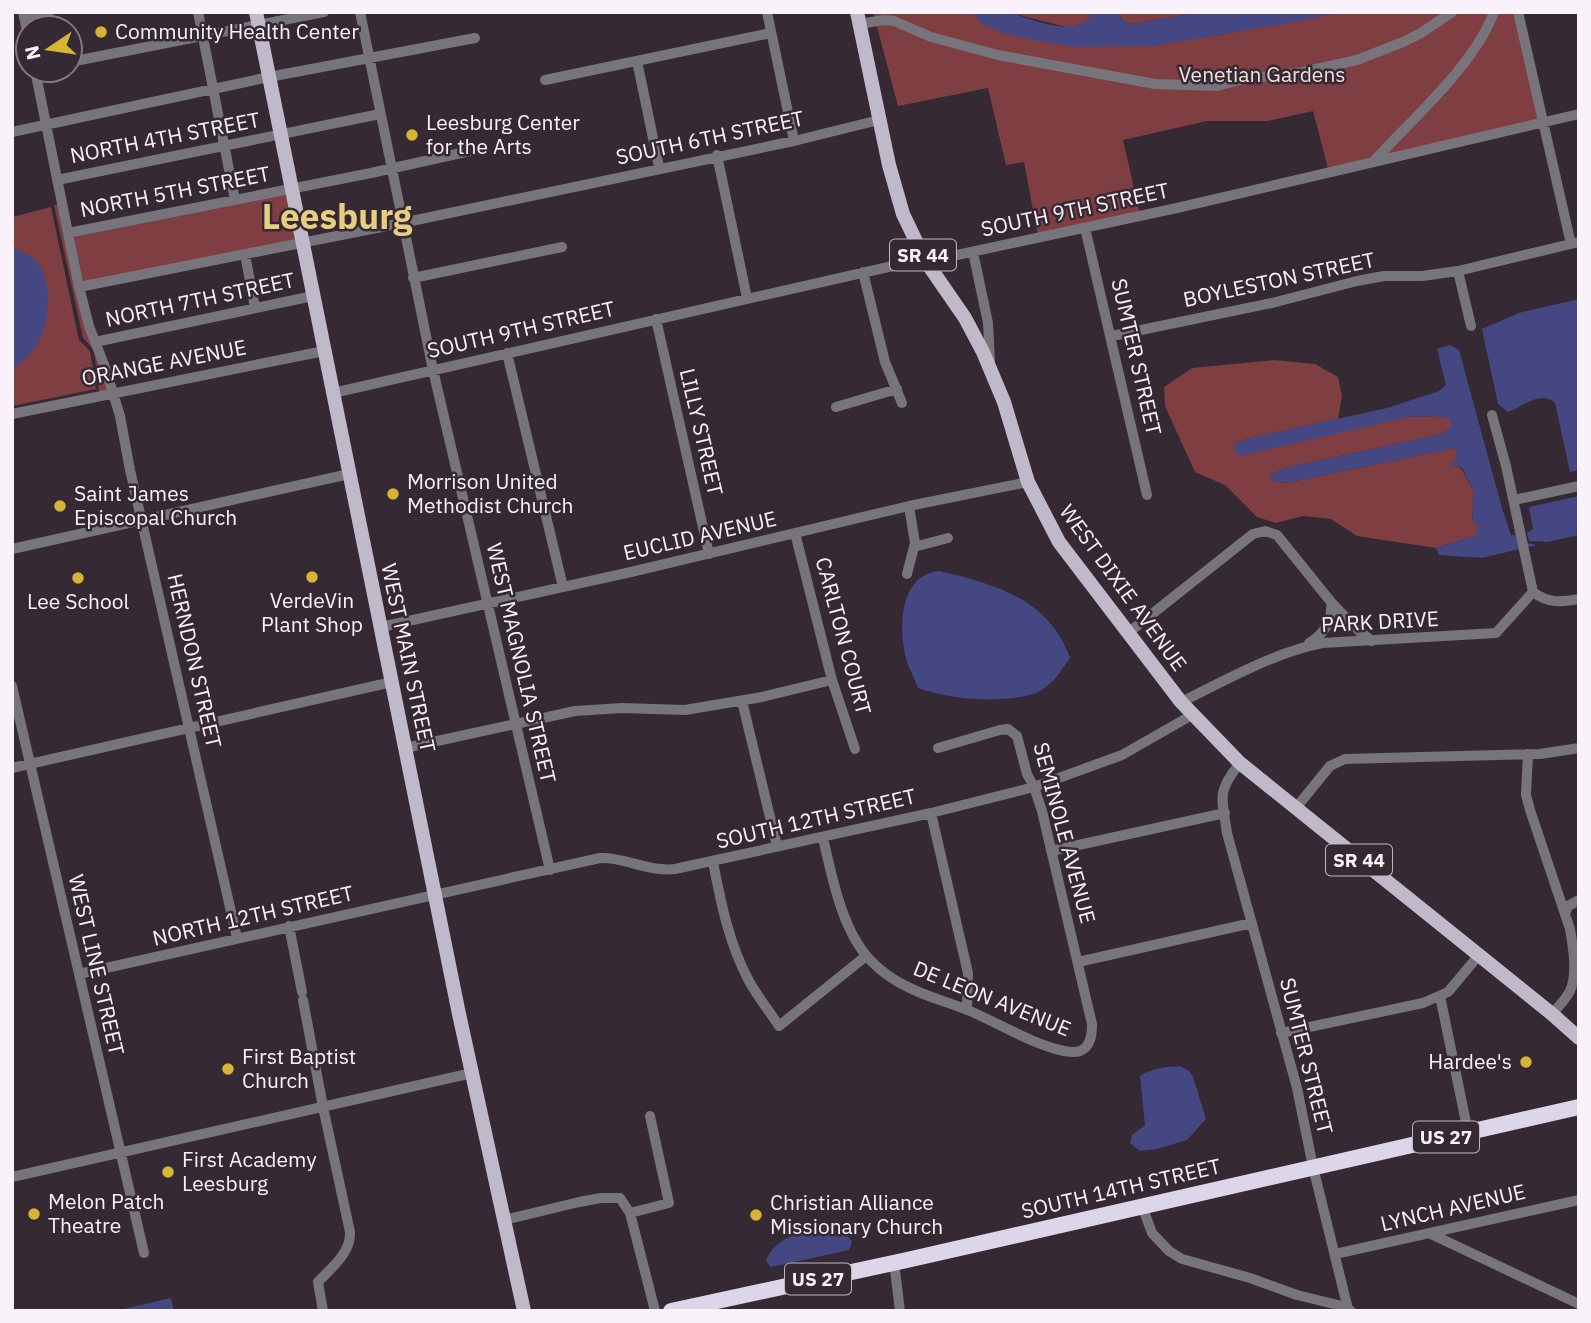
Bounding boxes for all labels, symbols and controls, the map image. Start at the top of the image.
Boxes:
north arrow [14,14,84,84]
place label: Community Health Center [115,17,359,45]
marker: Community Health Center [93,24,109,40]
text: N [19,43,46,62]
park label: Venetian Gardens [1178,60,1346,88]
street label: SOUTH 6TH STREET [613,103,806,171]
street label: NORTH 4TH STREET [68,105,262,169]
place label: Leesburg Center for the Arts [426,108,580,160]
marker: Leesburg Center for the Arts [404,127,420,143]
street label: NORTH 5TH STREET [78,159,272,223]
street label: SOUTH 9TH STREET [978,175,1171,243]
district label: Leesburg [262,193,413,239]
road number: SR 44 [890,240,956,270]
street label: BOYLESTON STREET [1180,245,1377,313]
street label: NORTH 7TH STREET [103,265,297,333]
street label: SUMTER STREET [1105,276,1169,438]
street label: SOUTH 9TH STREET [424,294,617,364]
street label: ORANGE AVENUE [79,332,249,392]
street label: LILLY STREET [674,365,730,498]
place label: Morrison United Methodist Church [407,467,573,519]
place label: Saint James Episcopal Church [74,479,237,531]
marker: Morrison United Methodist Church [385,486,401,502]
marker: Saint James Episcopal Church [52,498,68,514]
street label: WEST DIXIE AVENUE [1054,498,1194,676]
street label: EUCLID AVENUE [620,504,779,566]
street label: WEST MAGNOLIA STREET [481,540,563,786]
street label: CARLTON COURT [809,554,878,718]
street label: WEST MAIN STREET [375,561,443,755]
marker: VerdeVin Plant Shop [304,569,320,585]
marker: Lee School [70,570,86,586]
street label: HERNDON STREET [161,571,229,751]
place label: VerdeVin Plant Shop [261,586,363,638]
place label: Lee School [27,587,129,615]
street label: PARK DRIVE [1320,604,1440,638]
street label: SEMINOLE AVENUE [1027,739,1103,926]
street label: SOUTH 12TH STREET [713,781,918,855]
road number: SR 44 [1326,845,1392,876]
street label: WEST LINE STREET [63,872,131,1058]
street label: NORTH 12TH STREET [150,878,356,952]
street label: DE LEON AVENUE [909,954,1075,1042]
street label: SUMTER STREET [1274,975,1340,1137]
place label: First Baptist Church [242,1042,356,1094]
place label: Hardee's [1428,1047,1512,1075]
marker: Hardee's [1518,1054,1534,1070]
marker: First Baptist Church [220,1061,236,1077]
road number: US 27 [1413,1121,1479,1152]
place label: First Academy Leesburg [182,1145,317,1197]
street label: SOUTH 14TH STREET [1018,1151,1223,1225]
marker: First Academy Leesburg [160,1164,176,1180]
street label: LYNCH AVENUE [1377,1177,1528,1237]
place label: Melon Patch Theatre [48,1187,164,1239]
place label: Christian Alliance Missionary Church [770,1188,943,1240]
marker: Melon Patch Theatre [26,1206,42,1222]
marker: Christian Alliance Missionary Church [748,1207,764,1223]
road number: US 27 [785,1264,851,1294]

